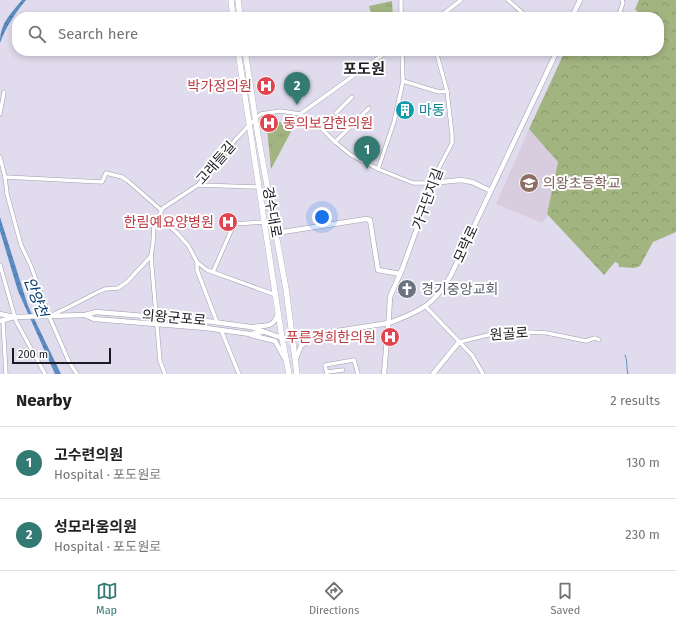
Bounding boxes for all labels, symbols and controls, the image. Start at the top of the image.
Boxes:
search box [12,12,664,56]
icon: search [26,23,48,45]
text: Search here [58,25,138,43]
district label: 포도원 [343,60,385,78]
pin: 2 [284,72,310,105]
hospital icon: 박가정의원 [255,75,277,97]
place label: 박가정의원 [188,78,252,95]
building icon: 마동 [394,99,416,121]
place label: 마동 [419,102,445,119]
hospital icon: 동의보감한의원 [258,112,280,134]
place label: 동의보감한의원 [283,115,373,132]
pin: 1 [354,136,380,169]
street label: 고래들길 [193,138,239,188]
street label: 가구단지길 [409,166,447,232]
school or university icon: 의왕초등학교 [518,172,540,194]
place label: 의왕초등학교 [543,175,620,192]
street label: 경수대로 [259,185,285,239]
your location [312,207,332,227]
hospital icon: 한림예요양병원 [217,211,239,233]
place label: 한림예요양병원 [124,214,214,231]
street label: 모락로 [450,223,482,265]
water label: 안양천 [20,274,53,322]
church icon: 경기중앙교회 [396,278,418,300]
place label: 경기중앙교회 [421,281,498,298]
street label: 의왕군포로 [141,307,207,329]
street label: 원골로 [489,324,529,344]
hospital icon: 푸른경희한의원 [379,326,401,348]
place label: 푸른경희한의원 [286,329,376,346]
scale bar [12,346,111,365]
text: 200 m [18,348,48,361]
text: Nearby [16,390,71,411]
text: 2 results [610,393,660,408]
text: 고수련의원 [54,446,123,464]
text: 1 [26,455,32,470]
text: 130 m [626,455,660,470]
text: Hospital · 포도원로 [54,467,161,482]
text: 성모라움의원 [54,518,137,536]
text: 2 [26,527,32,542]
text: 230 m [625,527,660,542]
text: Hospital · 포도원로 [54,539,161,554]
tab: Map [96,580,118,617]
tab: Directions [309,580,359,617]
tab: Saved [551,580,580,617]

